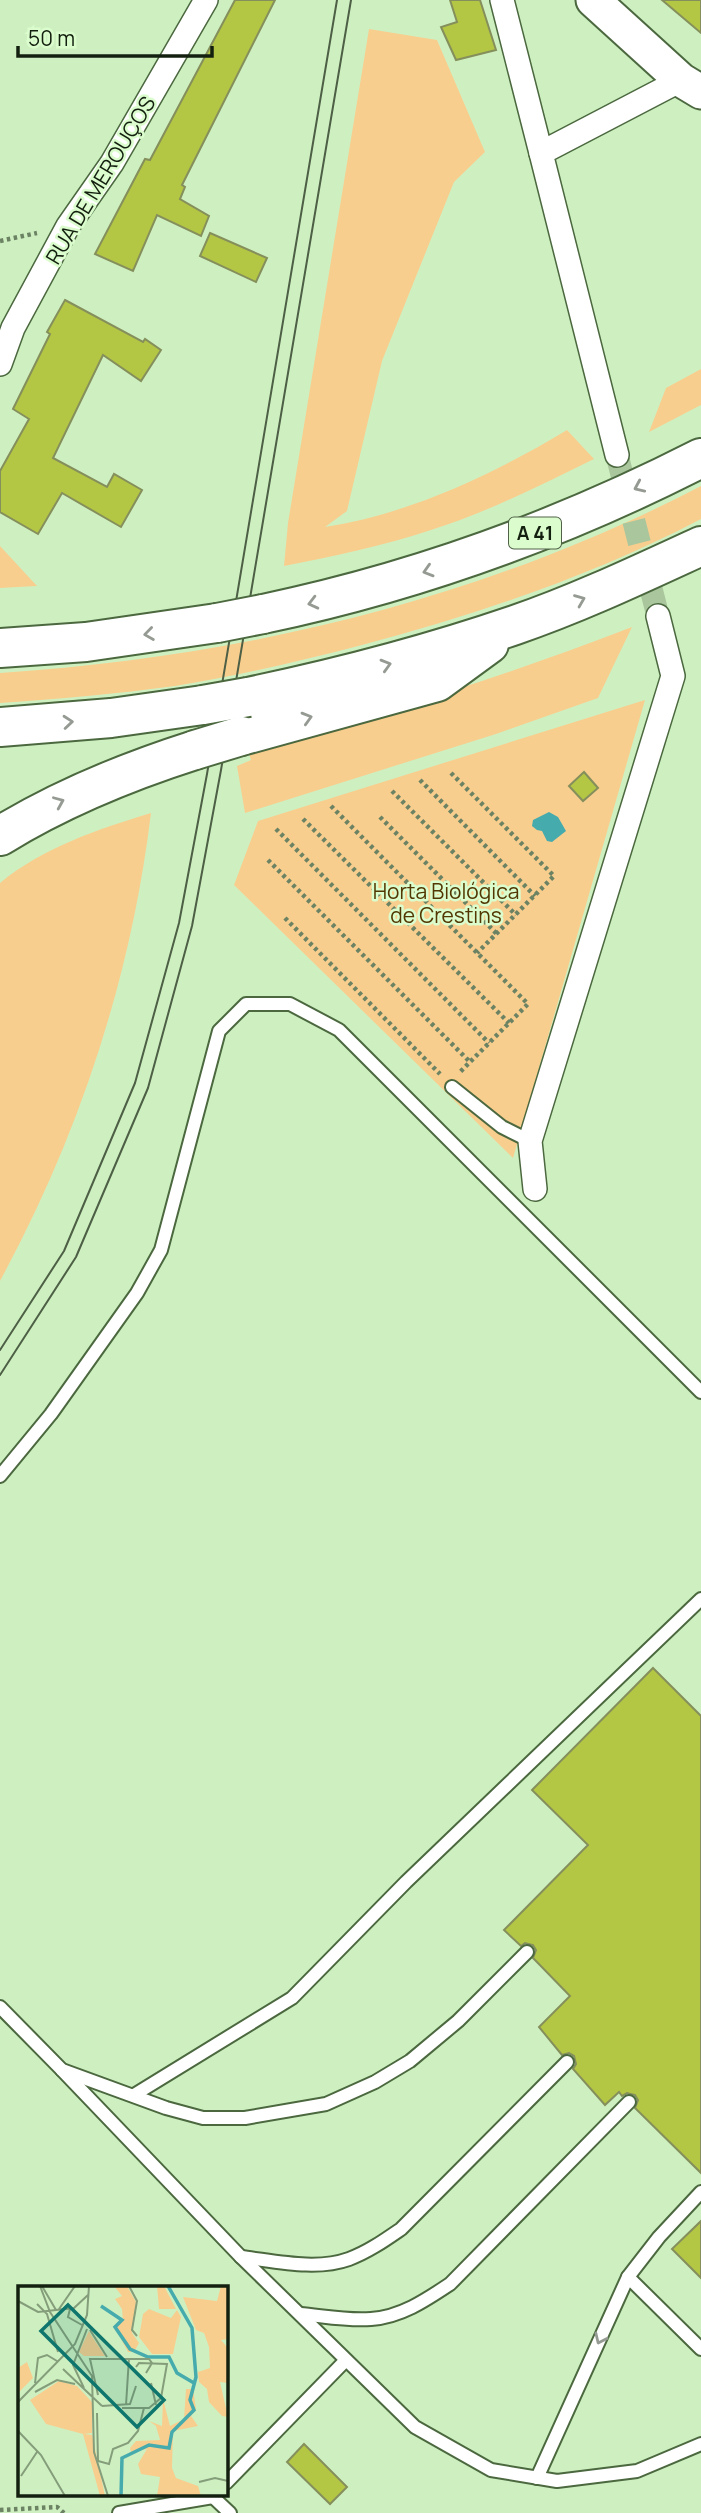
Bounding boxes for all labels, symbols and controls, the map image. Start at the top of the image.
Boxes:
scale bar [18,14,212,58]
text: 50 m [28,24,75,52]
street label: RUA DE MEROUÇOS [39,91,161,269]
one-way arrow [634,479,647,493]
road number: A 41 [509,518,561,548]
one-way arrow [422,562,434,577]
one-way arrow [307,594,319,609]
one-way arrow [572,594,585,608]
one-way arrow [143,626,155,641]
one-way arrow [380,658,392,673]
one-way arrow [301,712,313,726]
one-way arrow [63,715,74,730]
one-way arrow [52,797,64,811]
park label: Horta Biológica de Crestins [373,877,519,929]
inset map [18,2286,228,2496]
one-way arrow [594,2332,608,2344]

